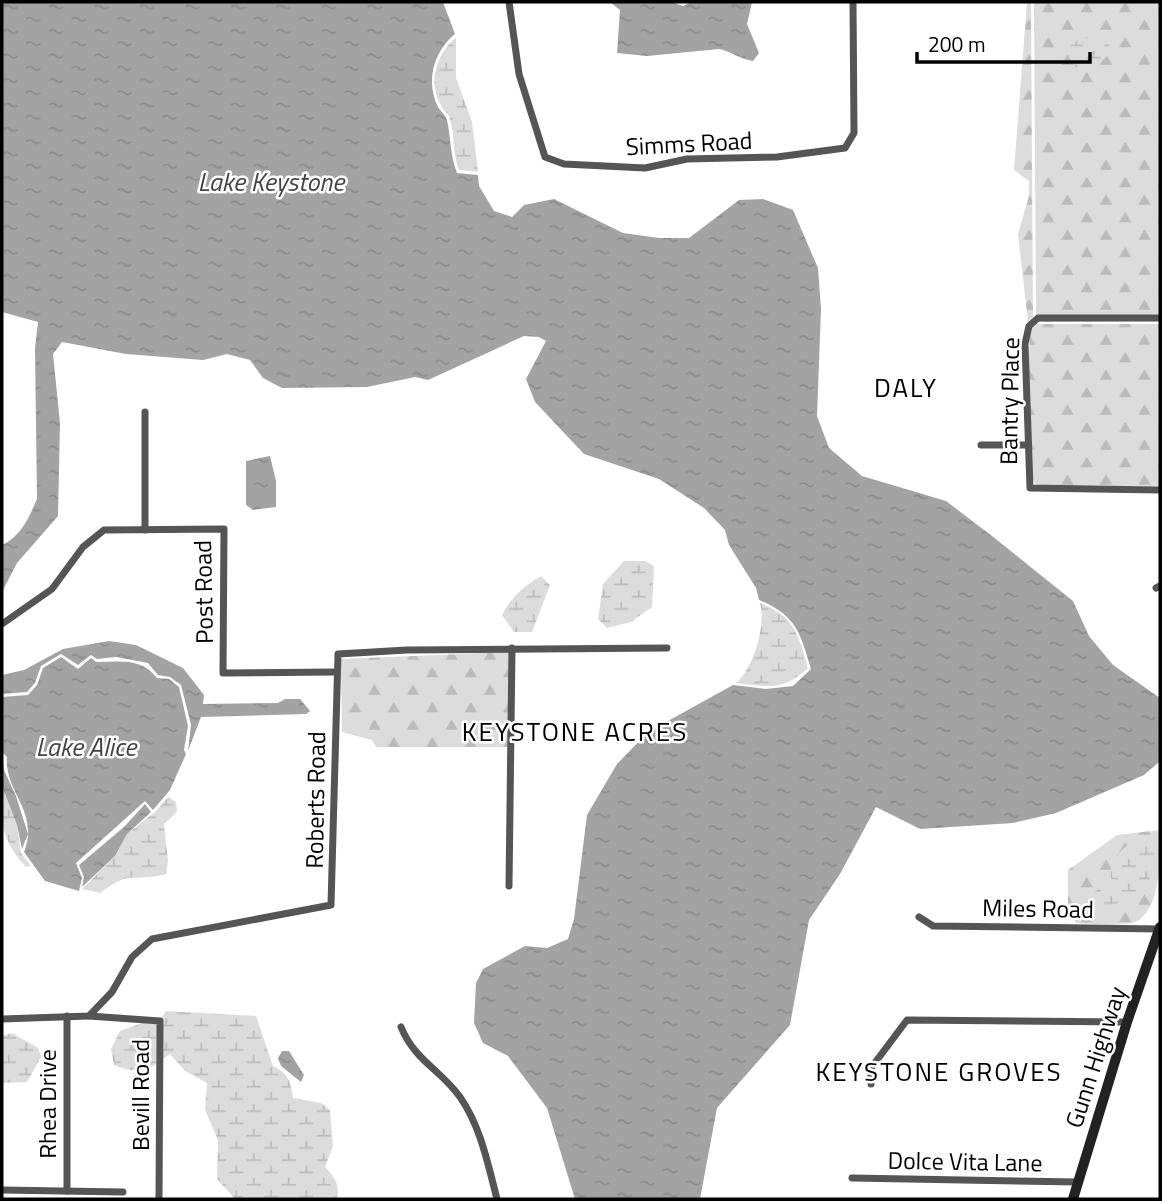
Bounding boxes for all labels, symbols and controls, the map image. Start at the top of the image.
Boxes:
scale bar [917,21,1090,65]
text: 200 m [928,28,985,60]
street label: Simms Road [625,122,753,164]
water label: Lake Keystone [198,162,346,201]
street label: Bantry Place [990,337,1028,465]
district label: DALY [874,368,938,407]
street label: Post Road [184,540,222,644]
district label: KEYSTONE ACRES [462,712,688,751]
water label: Lake Alice [36,727,138,766]
street label: Roberts Road [296,731,334,869]
street label: Miles Road [982,889,1094,927]
street label: Gunn Highway [1055,981,1135,1132]
street label: Bevill Road [122,1039,158,1151]
street label: Rhea Drive [29,1049,65,1159]
district label: KEYSTONE GROVES [815,1052,1063,1091]
street label: Dolce Vita Lane [887,1142,1043,1180]

